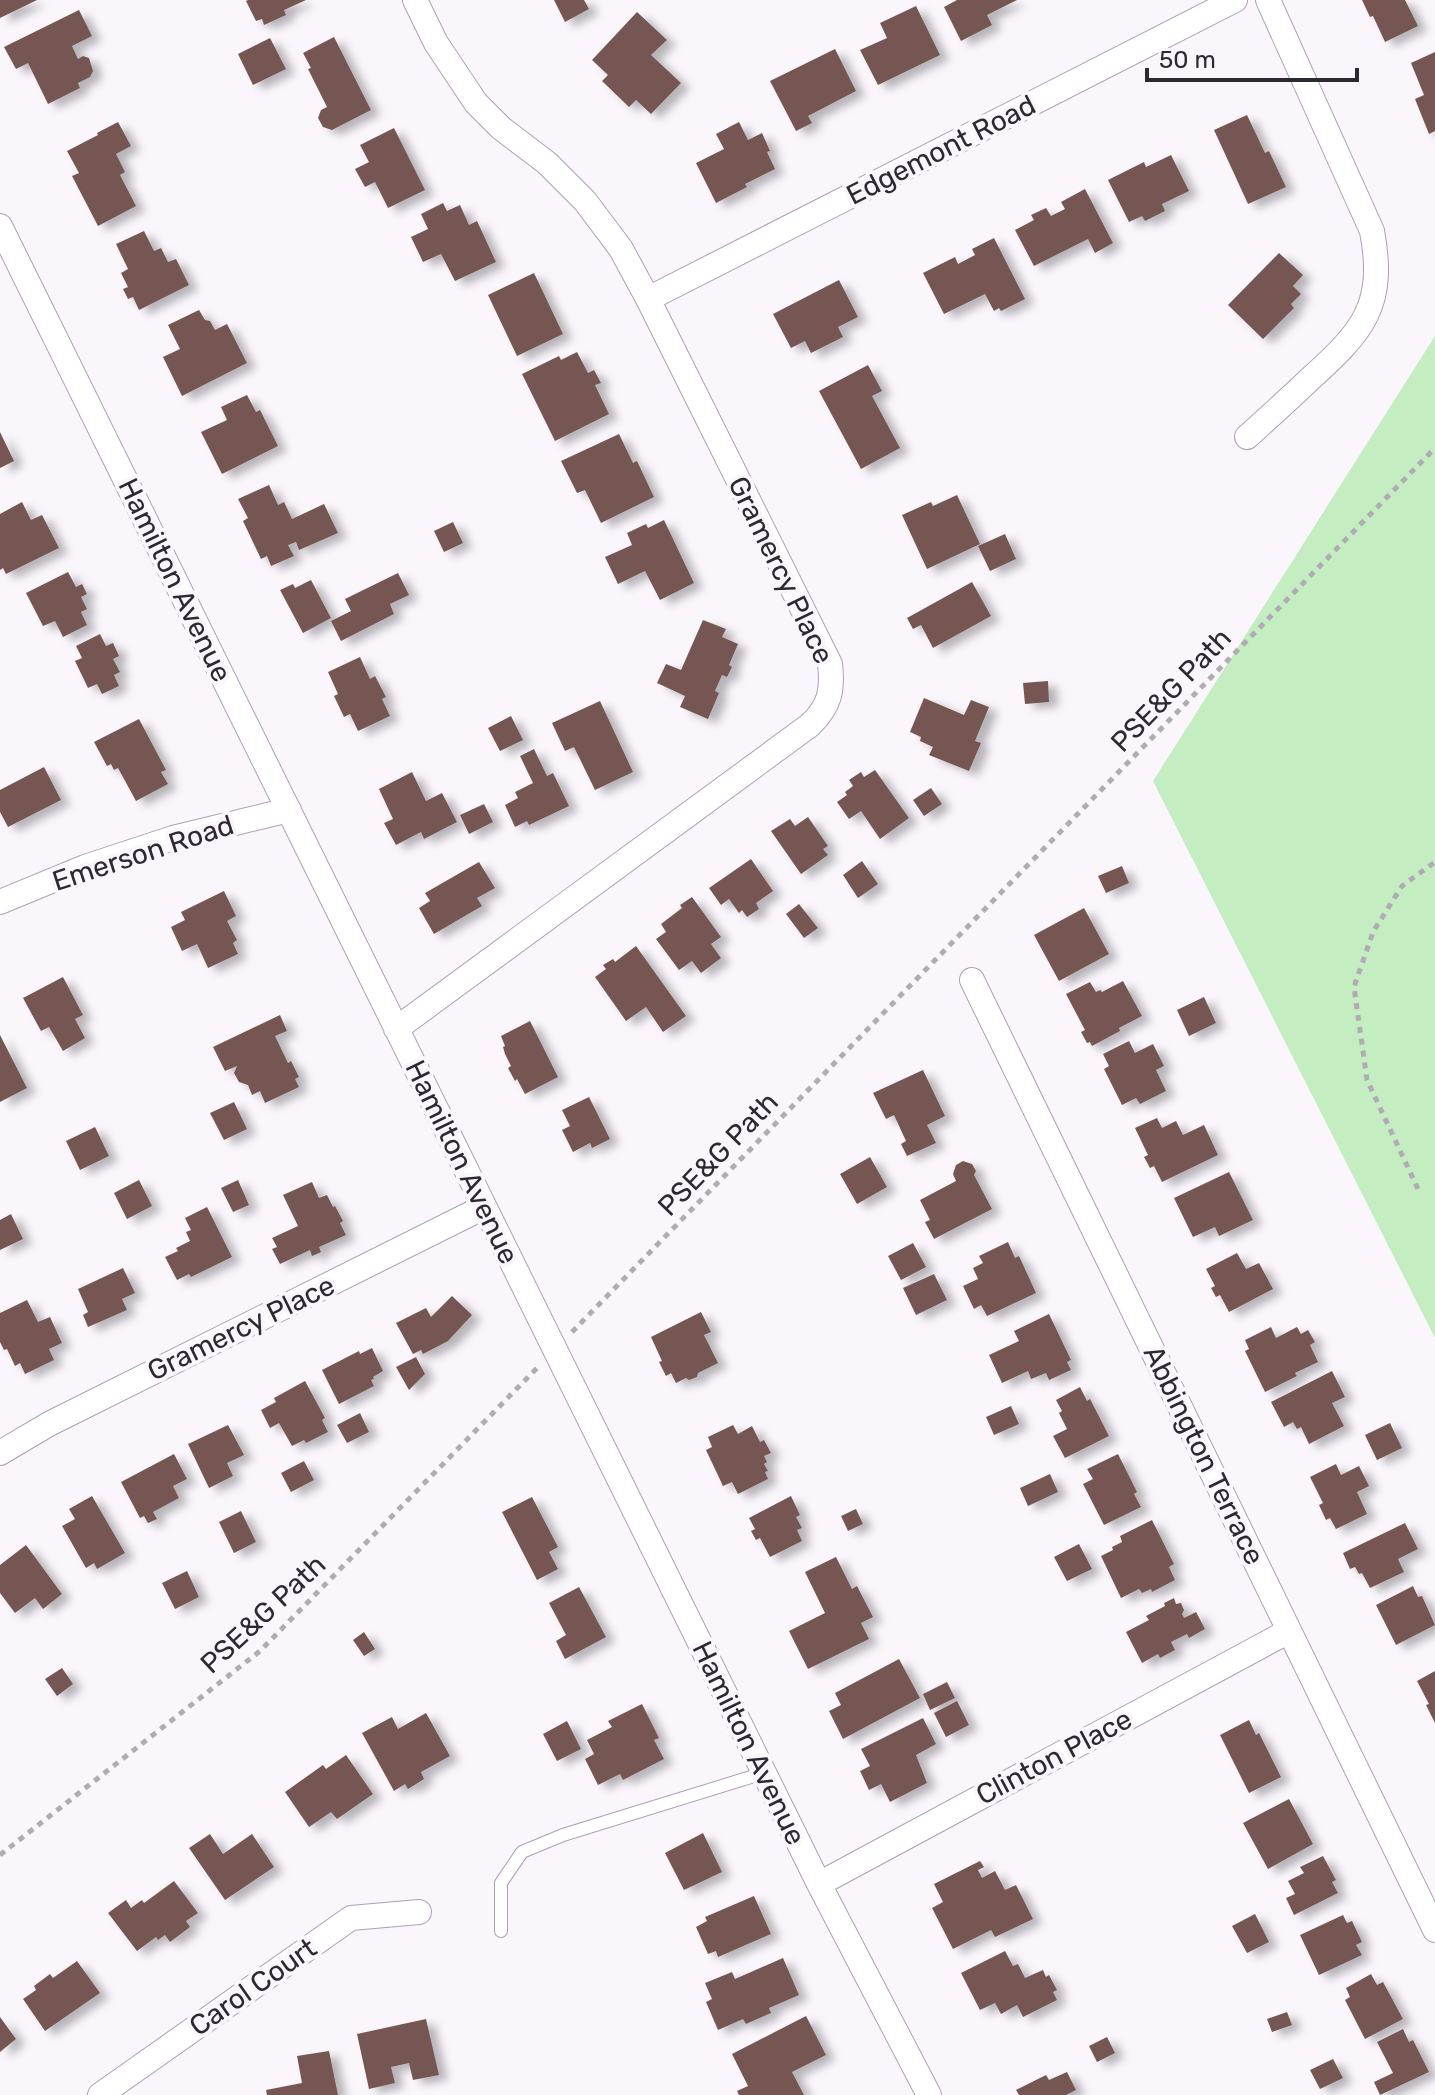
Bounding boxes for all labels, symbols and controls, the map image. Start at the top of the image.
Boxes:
scale bar [1147,32,1357,82]
text: 50 m [1159,46,1216,74]
street label: Edgemont Road [841,88,1041,212]
street label: Gramercy Place [721,471,841,669]
street label: Hamilton Avenue [111,473,239,687]
street label: PSE&G Path [1104,621,1238,759]
street label: Emerson Road [48,808,238,898]
street label: Hamilton Avenue [398,1055,526,1269]
street label: PSE&G Path [651,1085,785,1223]
street label: Gramercy Place [142,1268,340,1388]
street label: Abbington Terrace [1137,1340,1271,1570]
street label: PSE&G Path [194,1548,332,1680]
street label: Hamilton Avenue [685,1636,813,1850]
street label: Clinton Place [971,1702,1137,1812]
street label: Carol Court [183,1931,323,2043]

